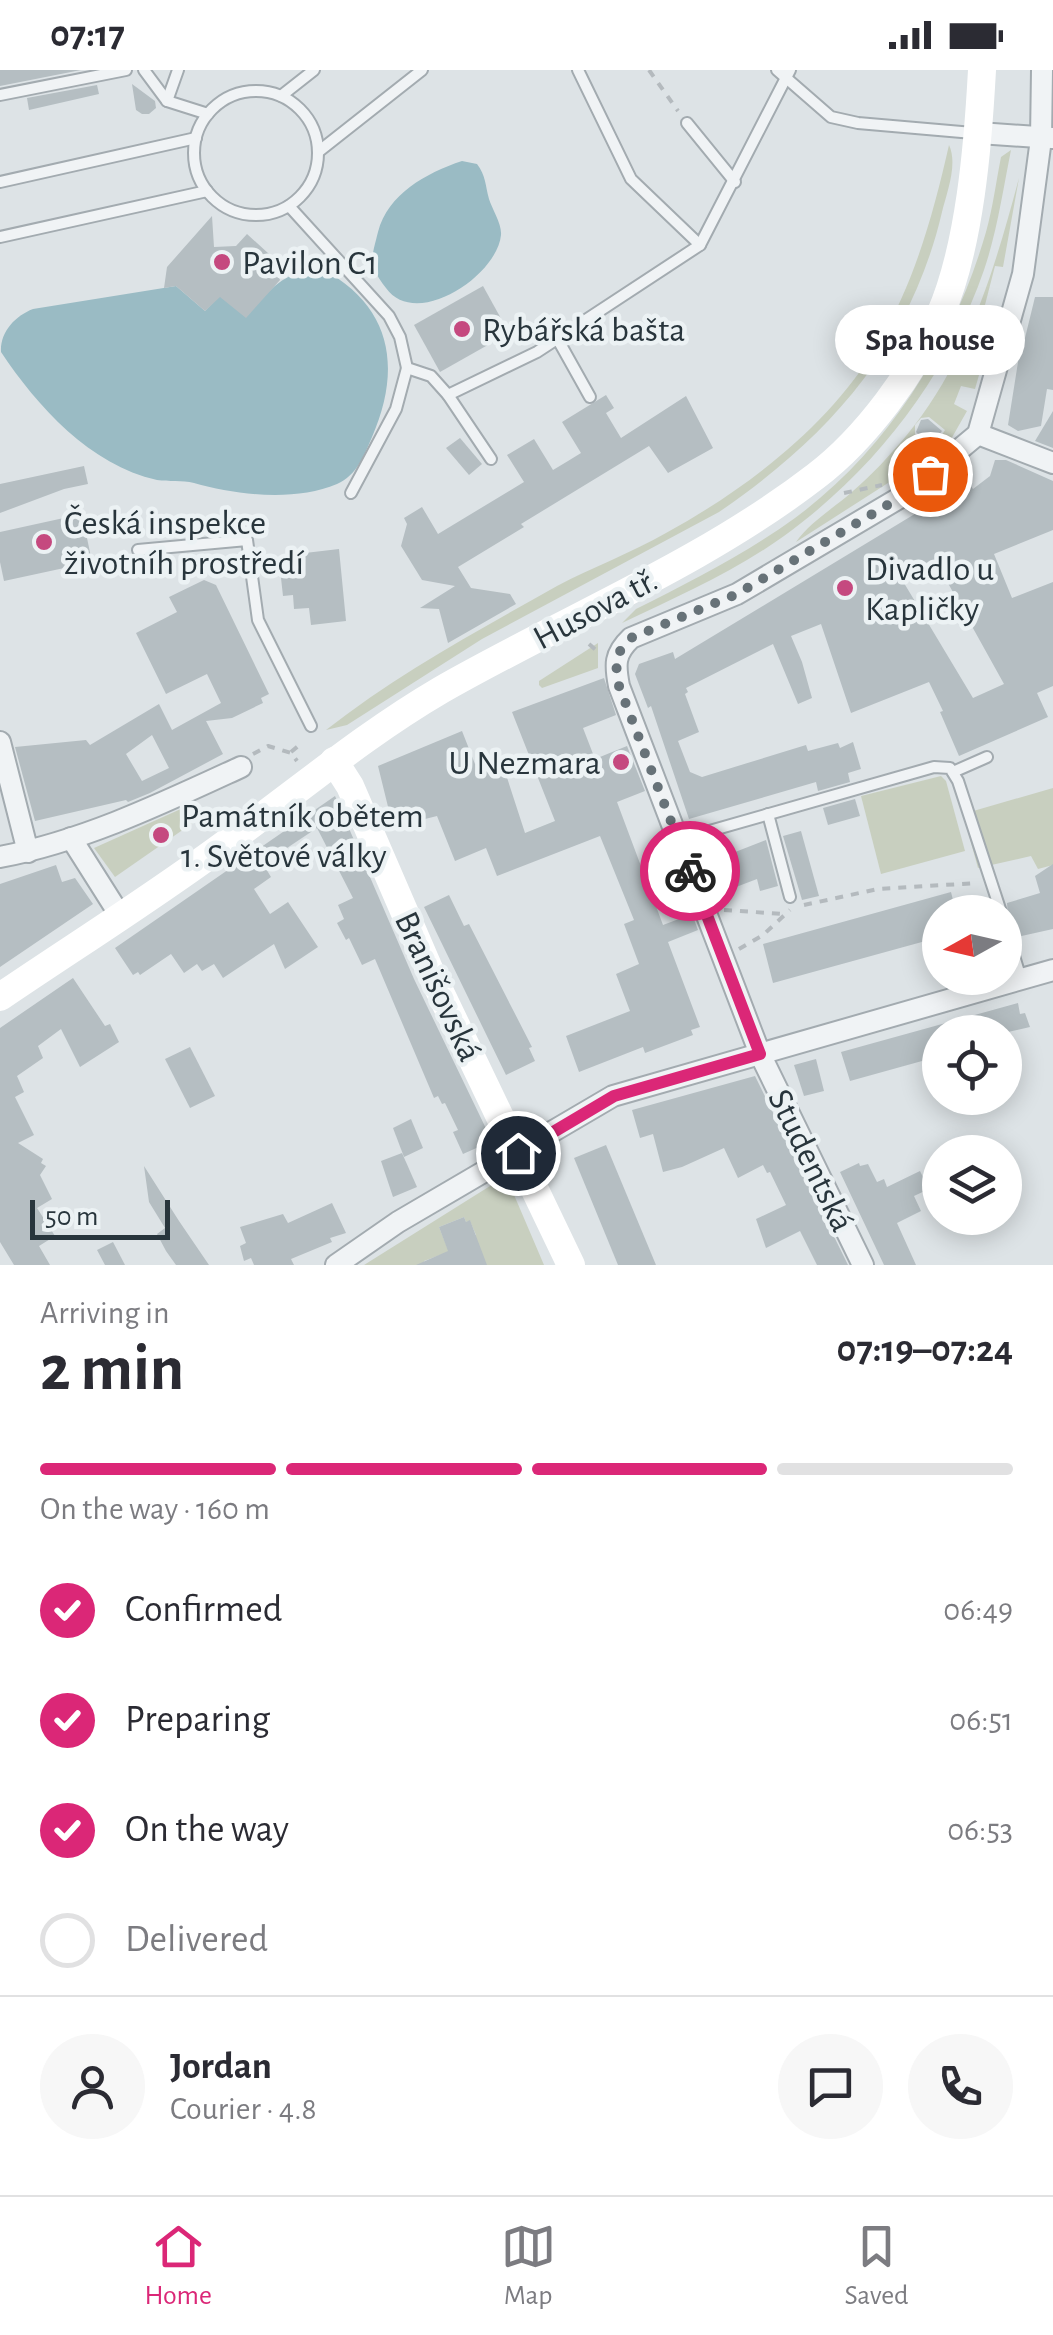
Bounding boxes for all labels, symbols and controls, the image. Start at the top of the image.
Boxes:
text: 07:17 [50,16,125,54]
place label: Pavilon C1 [242,246,378,281]
marker: Pavilon C1 [211,251,233,273]
callout: Spa house [835,304,1025,374]
place label: Rybářská bašta [482,313,685,348]
marker: Rybářská bašta [451,318,473,340]
text: Spa house [865,324,995,356]
pin [888,432,973,517]
icon: bag [903,447,958,502]
place label: Česká inspekce životníh prostředí [64,504,305,581]
marker: Česká inspekce životníh prostředí [33,531,55,553]
place label: Divadlo u Kapličky [865,552,994,627]
street label: Husova tř. [528,562,663,656]
marker: Divadlo u Kapličky [834,577,856,599]
place label: U Nezmara [449,746,601,781]
marker: U Nezmara [610,751,632,773]
place label: Památník obětem 1. Světové války [181,799,424,874]
courier [640,821,740,921]
marker: Památník obětem 1. Světové války [150,824,172,846]
icon: bike [663,844,718,899]
north arrow [922,895,1022,995]
map controls [922,895,1022,1235]
street label: Branišovská [388,906,487,1067]
button: locate [922,1015,1022,1115]
street label: Studentská [761,1084,860,1237]
pin [476,1111,561,1196]
icon: home [491,1126,546,1181]
button: layers [922,1135,1022,1235]
scale bar [30,1195,170,1240]
text: 50 m [45,1203,99,1231]
text: Arriving in [40,1297,169,1329]
text: 07:19–07:24 [837,1331,1013,1369]
text: 2 min [40,1337,184,1402]
text: On the way · 160 m [40,1493,270,1525]
icon: check [40,1583,95,1638]
text: Confirmed [125,1591,282,1629]
text: 06:49 [943,1594,1013,1626]
icon: check [40,1693,95,1748]
text: Preparing [125,1701,270,1739]
text: 06:51 [949,1704,1013,1736]
icon: check [40,1803,95,1858]
text: On the way [125,1811,289,1849]
text: 06:53 [947,1814,1013,1846]
text: Delivered [125,1921,268,1959]
button: person [40,2034,145,2139]
button: chat [778,2034,883,2139]
button: phone [908,2034,1013,2139]
text: Jordan [170,2048,272,2086]
text: Courier · 4.8 [170,2093,317,2125]
tab: Home [144,2219,212,2313]
tab: Map [501,2219,556,2313]
tab: Saved [844,2219,909,2313]

